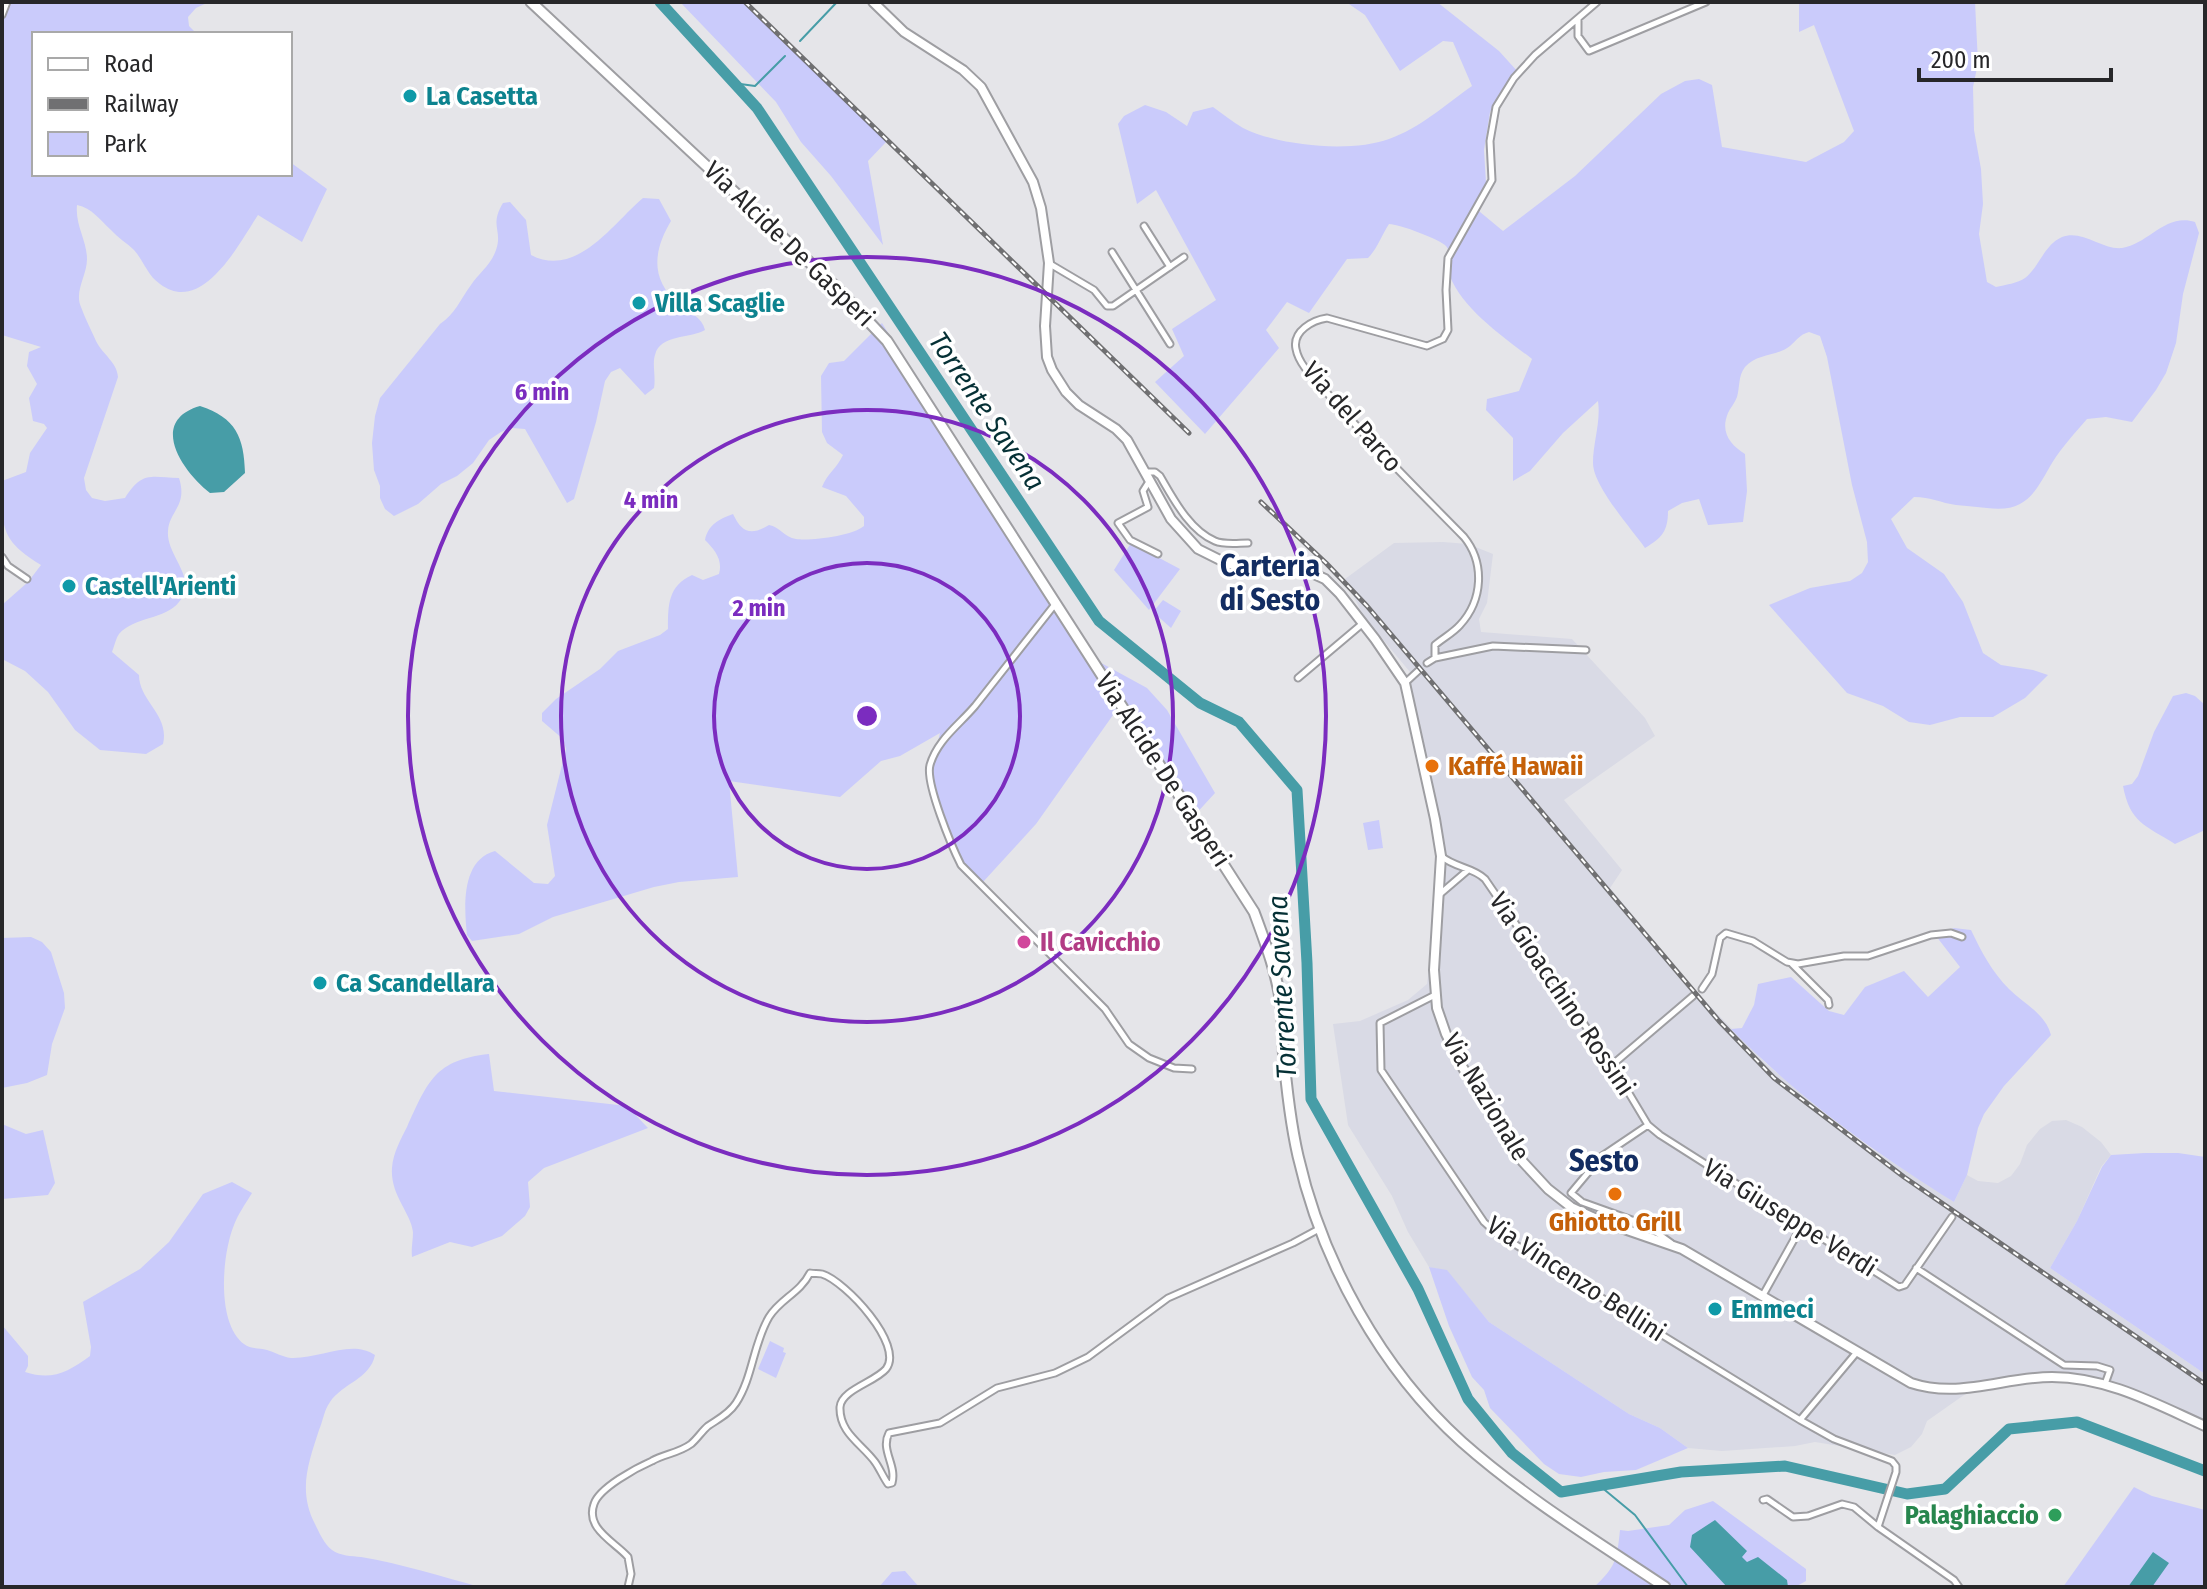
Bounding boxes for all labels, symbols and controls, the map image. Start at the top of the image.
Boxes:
legend [32,32,292,176]
scale bar [1919,32,2111,82]
text: 200 m [1931,46,1991,74]
text: Road [104,50,154,78]
place label: La Casetta [426,81,538,112]
marker: La Casetta [401,87,419,105]
text: Railway [104,90,179,118]
text: Park [104,130,147,158]
street label: Via Alcide De Gasperi [697,155,881,333]
place label: Villa Scaglie [654,288,785,319]
marker: Villa Scaglie [630,294,648,312]
water label: Torrente Savena [922,326,1052,496]
street label: Via del Parco [1296,355,1408,479]
text: 6 min [515,378,569,406]
text: 4 min [624,486,678,514]
district label: Carteria di Sesto [1220,548,1320,618]
place label: Castell'Arienti [85,571,236,602]
marker: Castell'Arienti [60,577,78,595]
text: 2 min [731,594,786,622]
street label: Via Alcide De Gasperi [1089,667,1237,873]
centre of rings [853,702,881,730]
place label: Kaffé Hawaii [1448,751,1584,782]
marker: Kaffé Hawaii [1423,757,1441,775]
street label: Via Gioacchino Rossini [1483,887,1641,1101]
water label: Torrente Savena [1261,894,1303,1080]
place label: Il Cavicchio [1040,927,1161,958]
marker: Il Cavicchio [1015,933,1033,951]
place label: Ca Scandellara [336,968,495,999]
marker: Ca Scandellara [311,974,329,992]
street label: Via Nazionale [1436,1028,1536,1166]
district label: Sesto [1569,1143,1639,1179]
street label: Via Giuseppe Verdi [1698,1152,1882,1284]
marker: Ghiotto Grill [1606,1185,1624,1203]
place label: Ghiotto Grill [1549,1207,1682,1238]
street label: Via Vincenzo Bellini [1481,1210,1671,1348]
place label: Emmeci [1731,1294,1814,1325]
marker: Emmeci [1706,1300,1724,1318]
place label: Palaghiaccio [1905,1500,2039,1531]
marker: Palaghiaccio [2046,1506,2064,1524]

